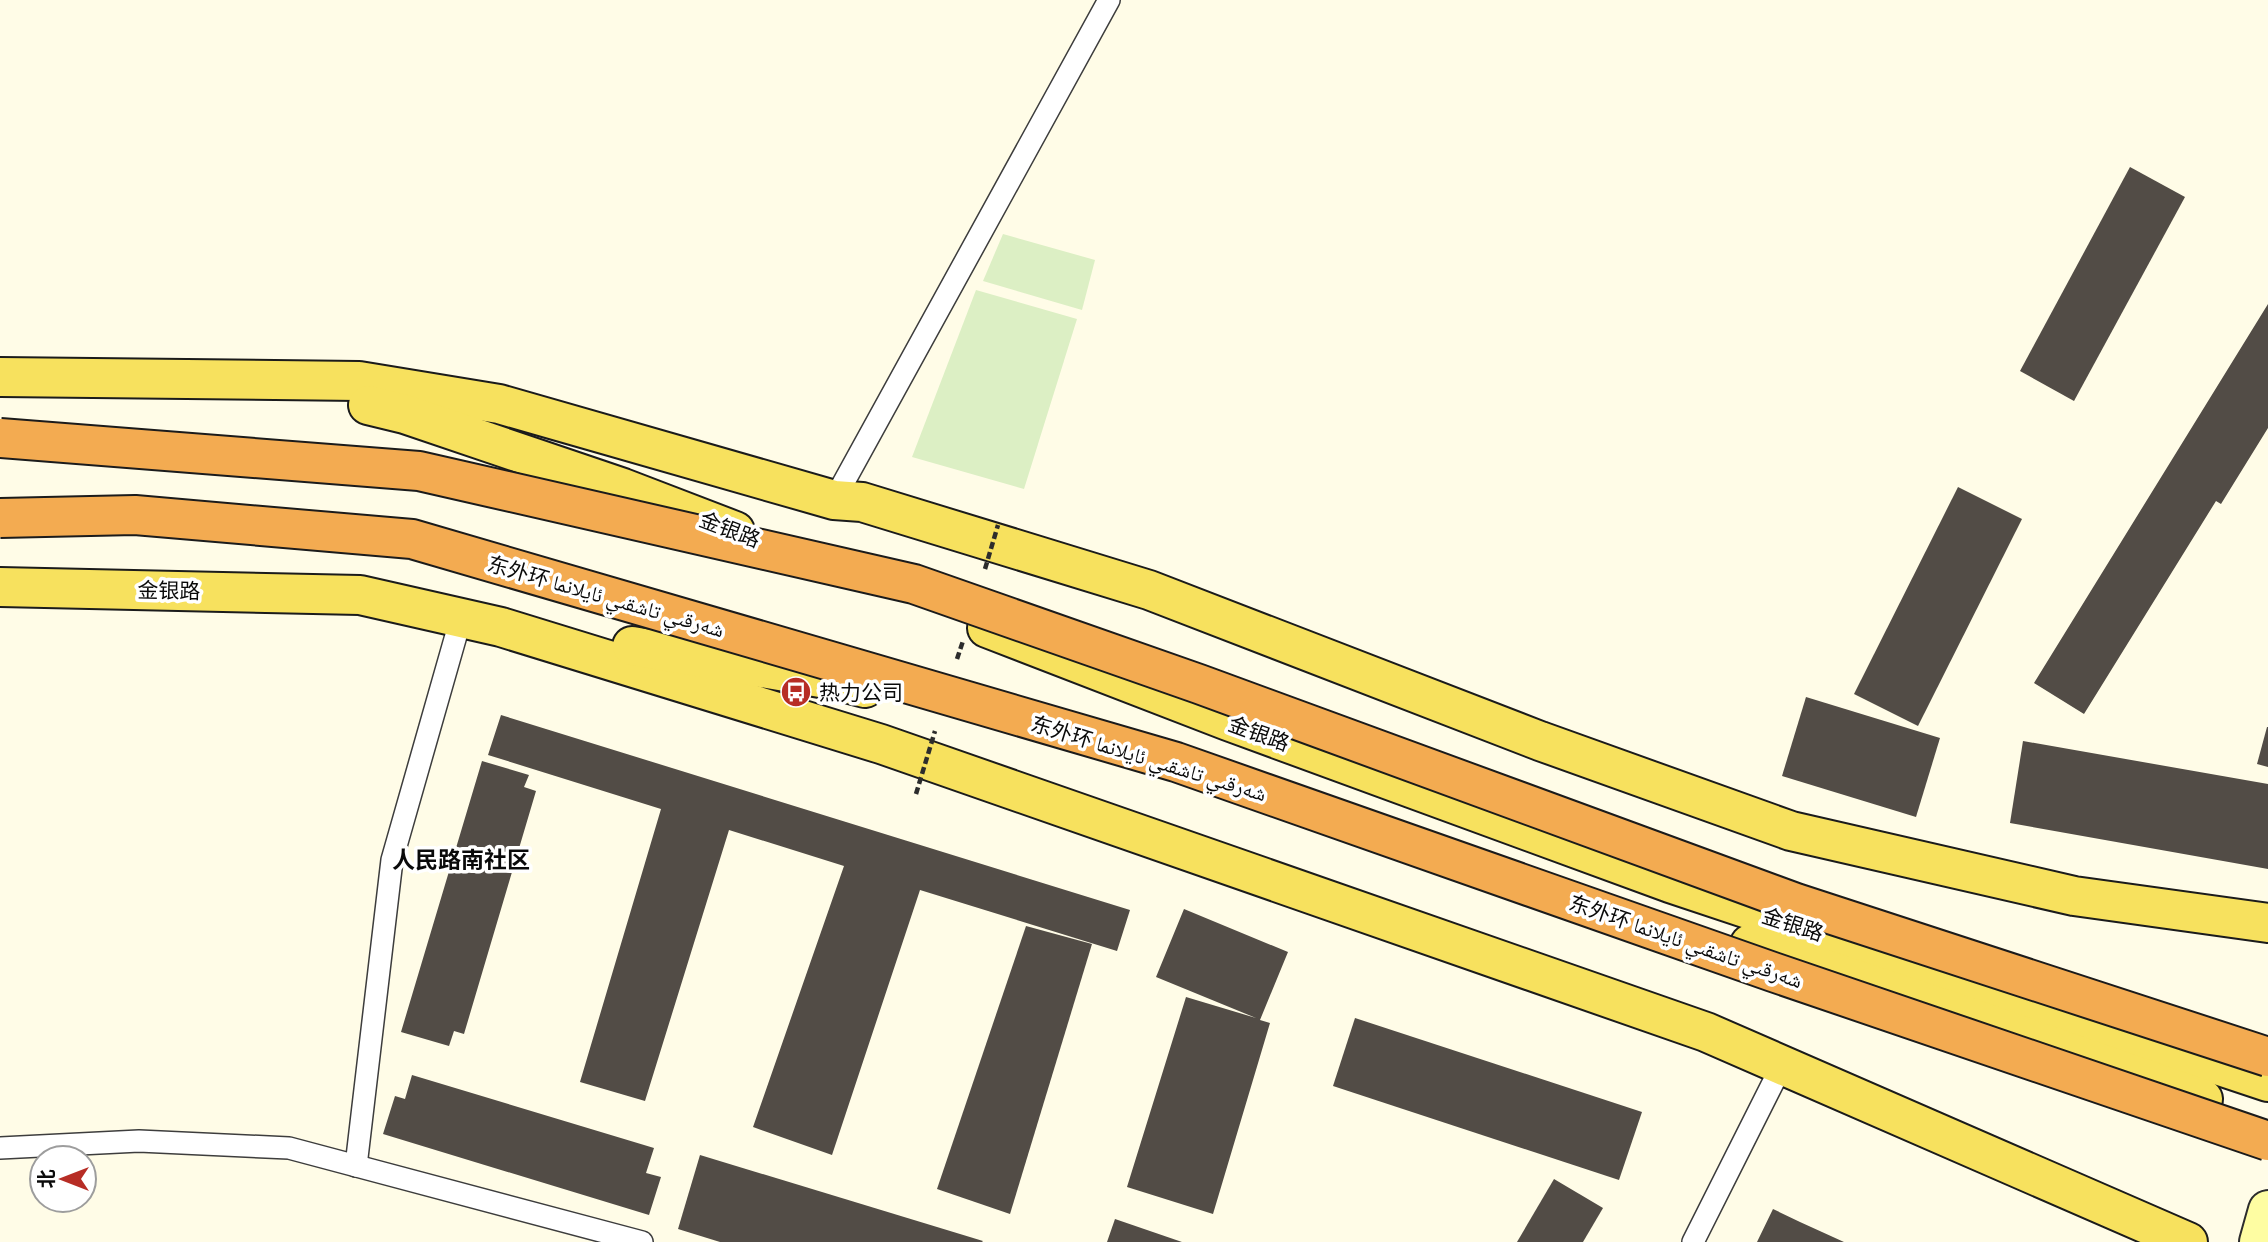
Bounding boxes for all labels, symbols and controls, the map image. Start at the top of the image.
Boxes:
street label: 金银路 [696,505,764,553]
street label: 东外环 شەرقىي تاشقىي ئايلانما [483,549,728,646]
street label: 金银路 [137,575,201,605]
bus stop icon: 热力公司 [779,675,813,709]
place label: 热力公司 [819,678,903,706]
street label: 东外环 شەرقىي تاشقىي ئايلانما [1027,709,1270,810]
street label: 金银路 [1225,709,1293,757]
district label: 人民路南社区 [392,844,530,875]
street label: 东外环 شەرقىي تاشقىي ئايلانما [1565,888,1806,997]
street label: 金银路 [1759,901,1827,947]
north arrow [28,1144,98,1214]
text: 北 [33,1169,58,1189]

